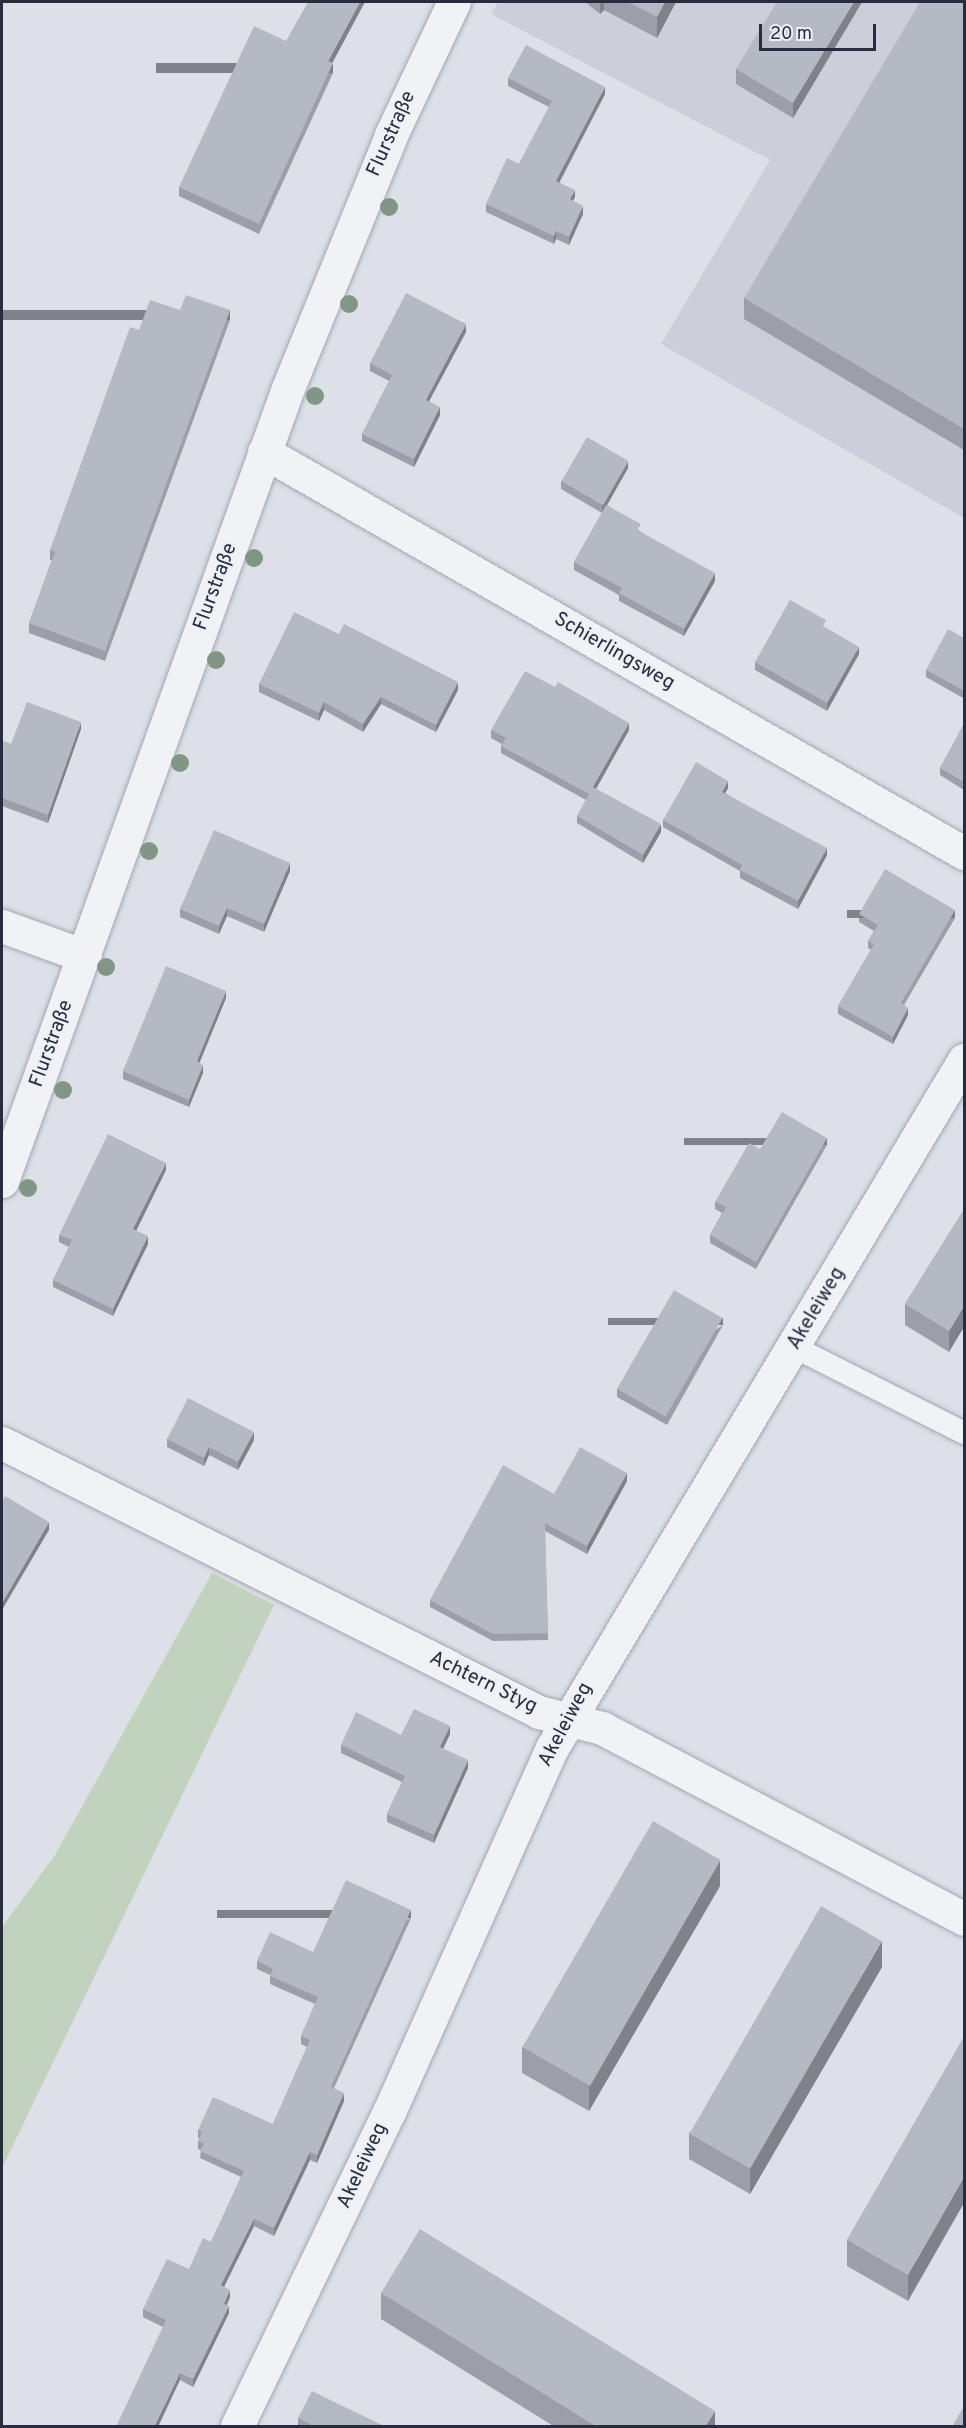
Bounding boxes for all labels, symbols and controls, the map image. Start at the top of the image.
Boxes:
scale bar [762,12,879,50]
text: 20 m [770,23,812,46]
street label: Flurstraße [363,88,421,180]
street label: Flurstraße [189,540,243,634]
street label: Schierlingsweg [549,608,679,696]
street label: Flurstraße [25,997,79,1091]
street label: Akeleiweg [783,1263,851,1355]
street label: Achtern Styg [425,1647,541,1719]
street label: Akeleiweg [534,1679,598,1771]
street label: Akeleiweg [333,2119,393,2213]

